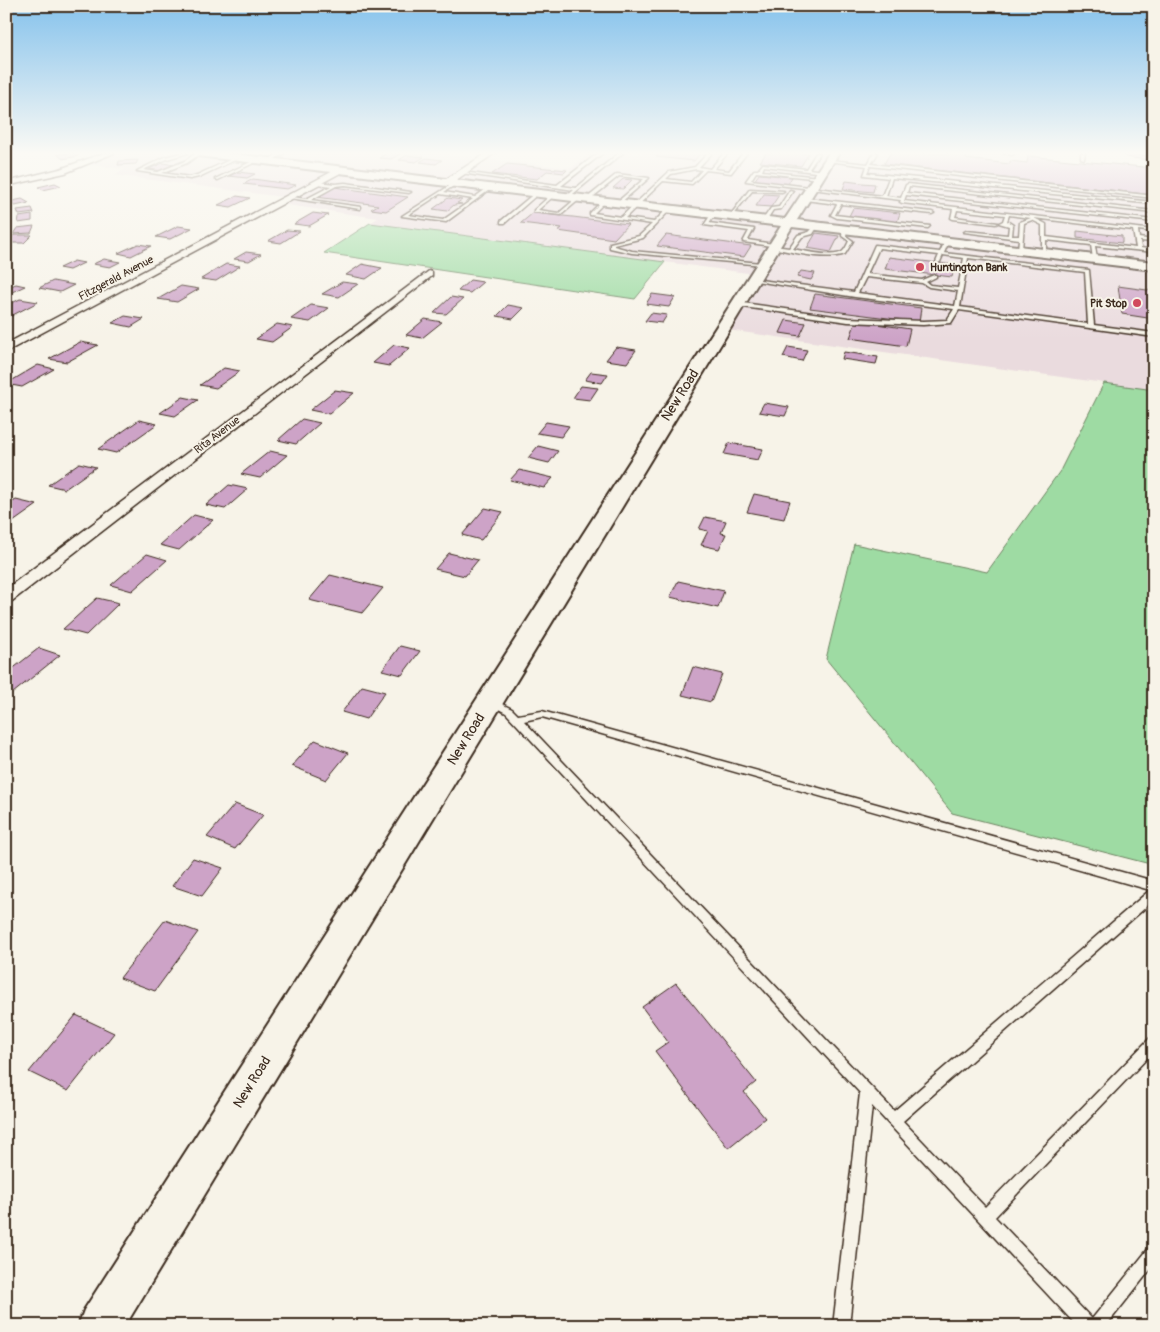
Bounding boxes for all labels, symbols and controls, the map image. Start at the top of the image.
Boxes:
street label: Fitzgerald Avenue [76,253,156,303]
marker: Huntington Bank [914,261,926,273]
place label: Huntington Bank [930,261,1008,274]
place label: Pit Stop [1090,297,1127,310]
marker: Pit Stop [1131,297,1143,309]
street label: New Road [657,366,703,424]
street label: Rita Avenue [191,413,243,456]
street label: New Road [443,710,489,768]
street label: New Road [229,1053,275,1111]

